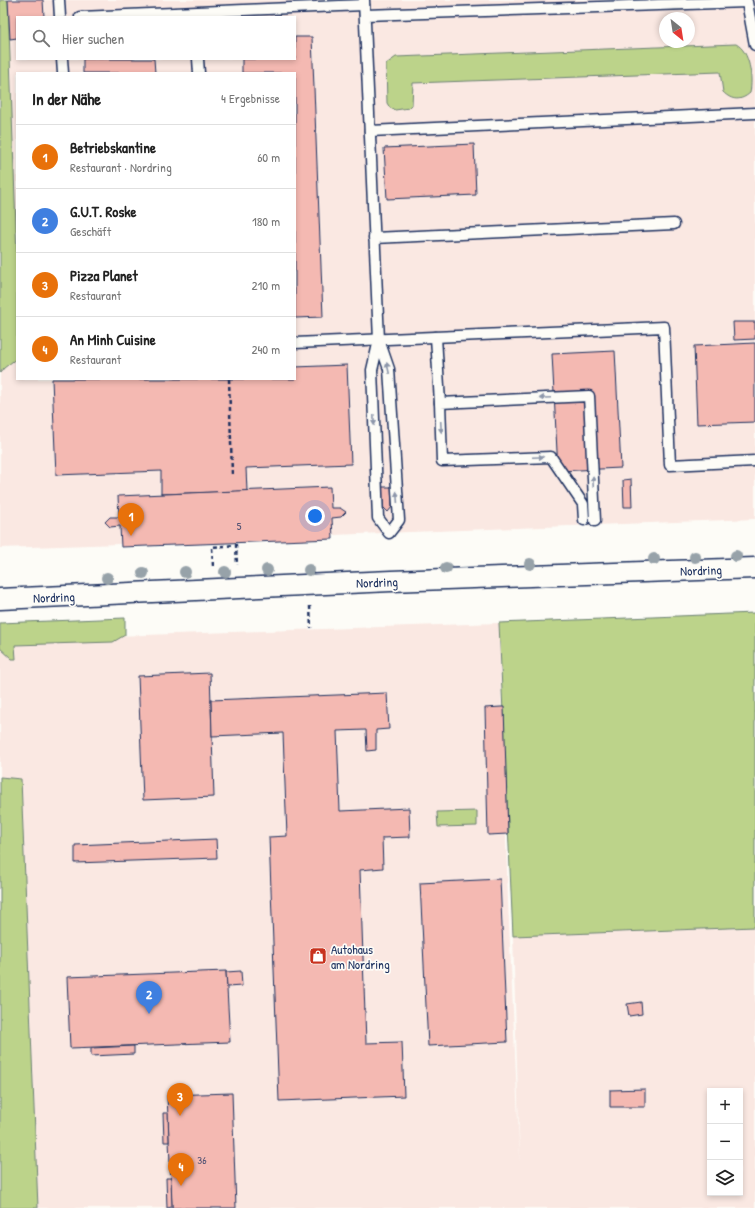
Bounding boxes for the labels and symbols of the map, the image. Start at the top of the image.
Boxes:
north arrow [659,12,695,48]
one-way arrow [385,362,391,374]
one-way arrow [539,394,551,401]
one-way arrow [371,414,378,426]
one-way arrow [437,421,444,433]
one-way arrow [532,454,545,460]
one-way arrow [590,476,597,488]
one-way arrow [394,491,401,503]
pin: 1 [118,503,144,536]
your location [305,506,325,526]
house number: 5 [237,519,242,533]
street label: Nordring [680,560,722,580]
street label: Nordring [356,572,398,592]
street label: Nordring [33,587,75,607]
place label: Autohaus am Nordring [331,940,390,973]
shop icon: Autohaus am Nordring [308,946,328,966]
pin: 2 [136,981,162,1014]
pin: 3 [167,1083,193,1116]
pin: 4 [168,1153,194,1186]
house number: 36 [197,1153,207,1167]

